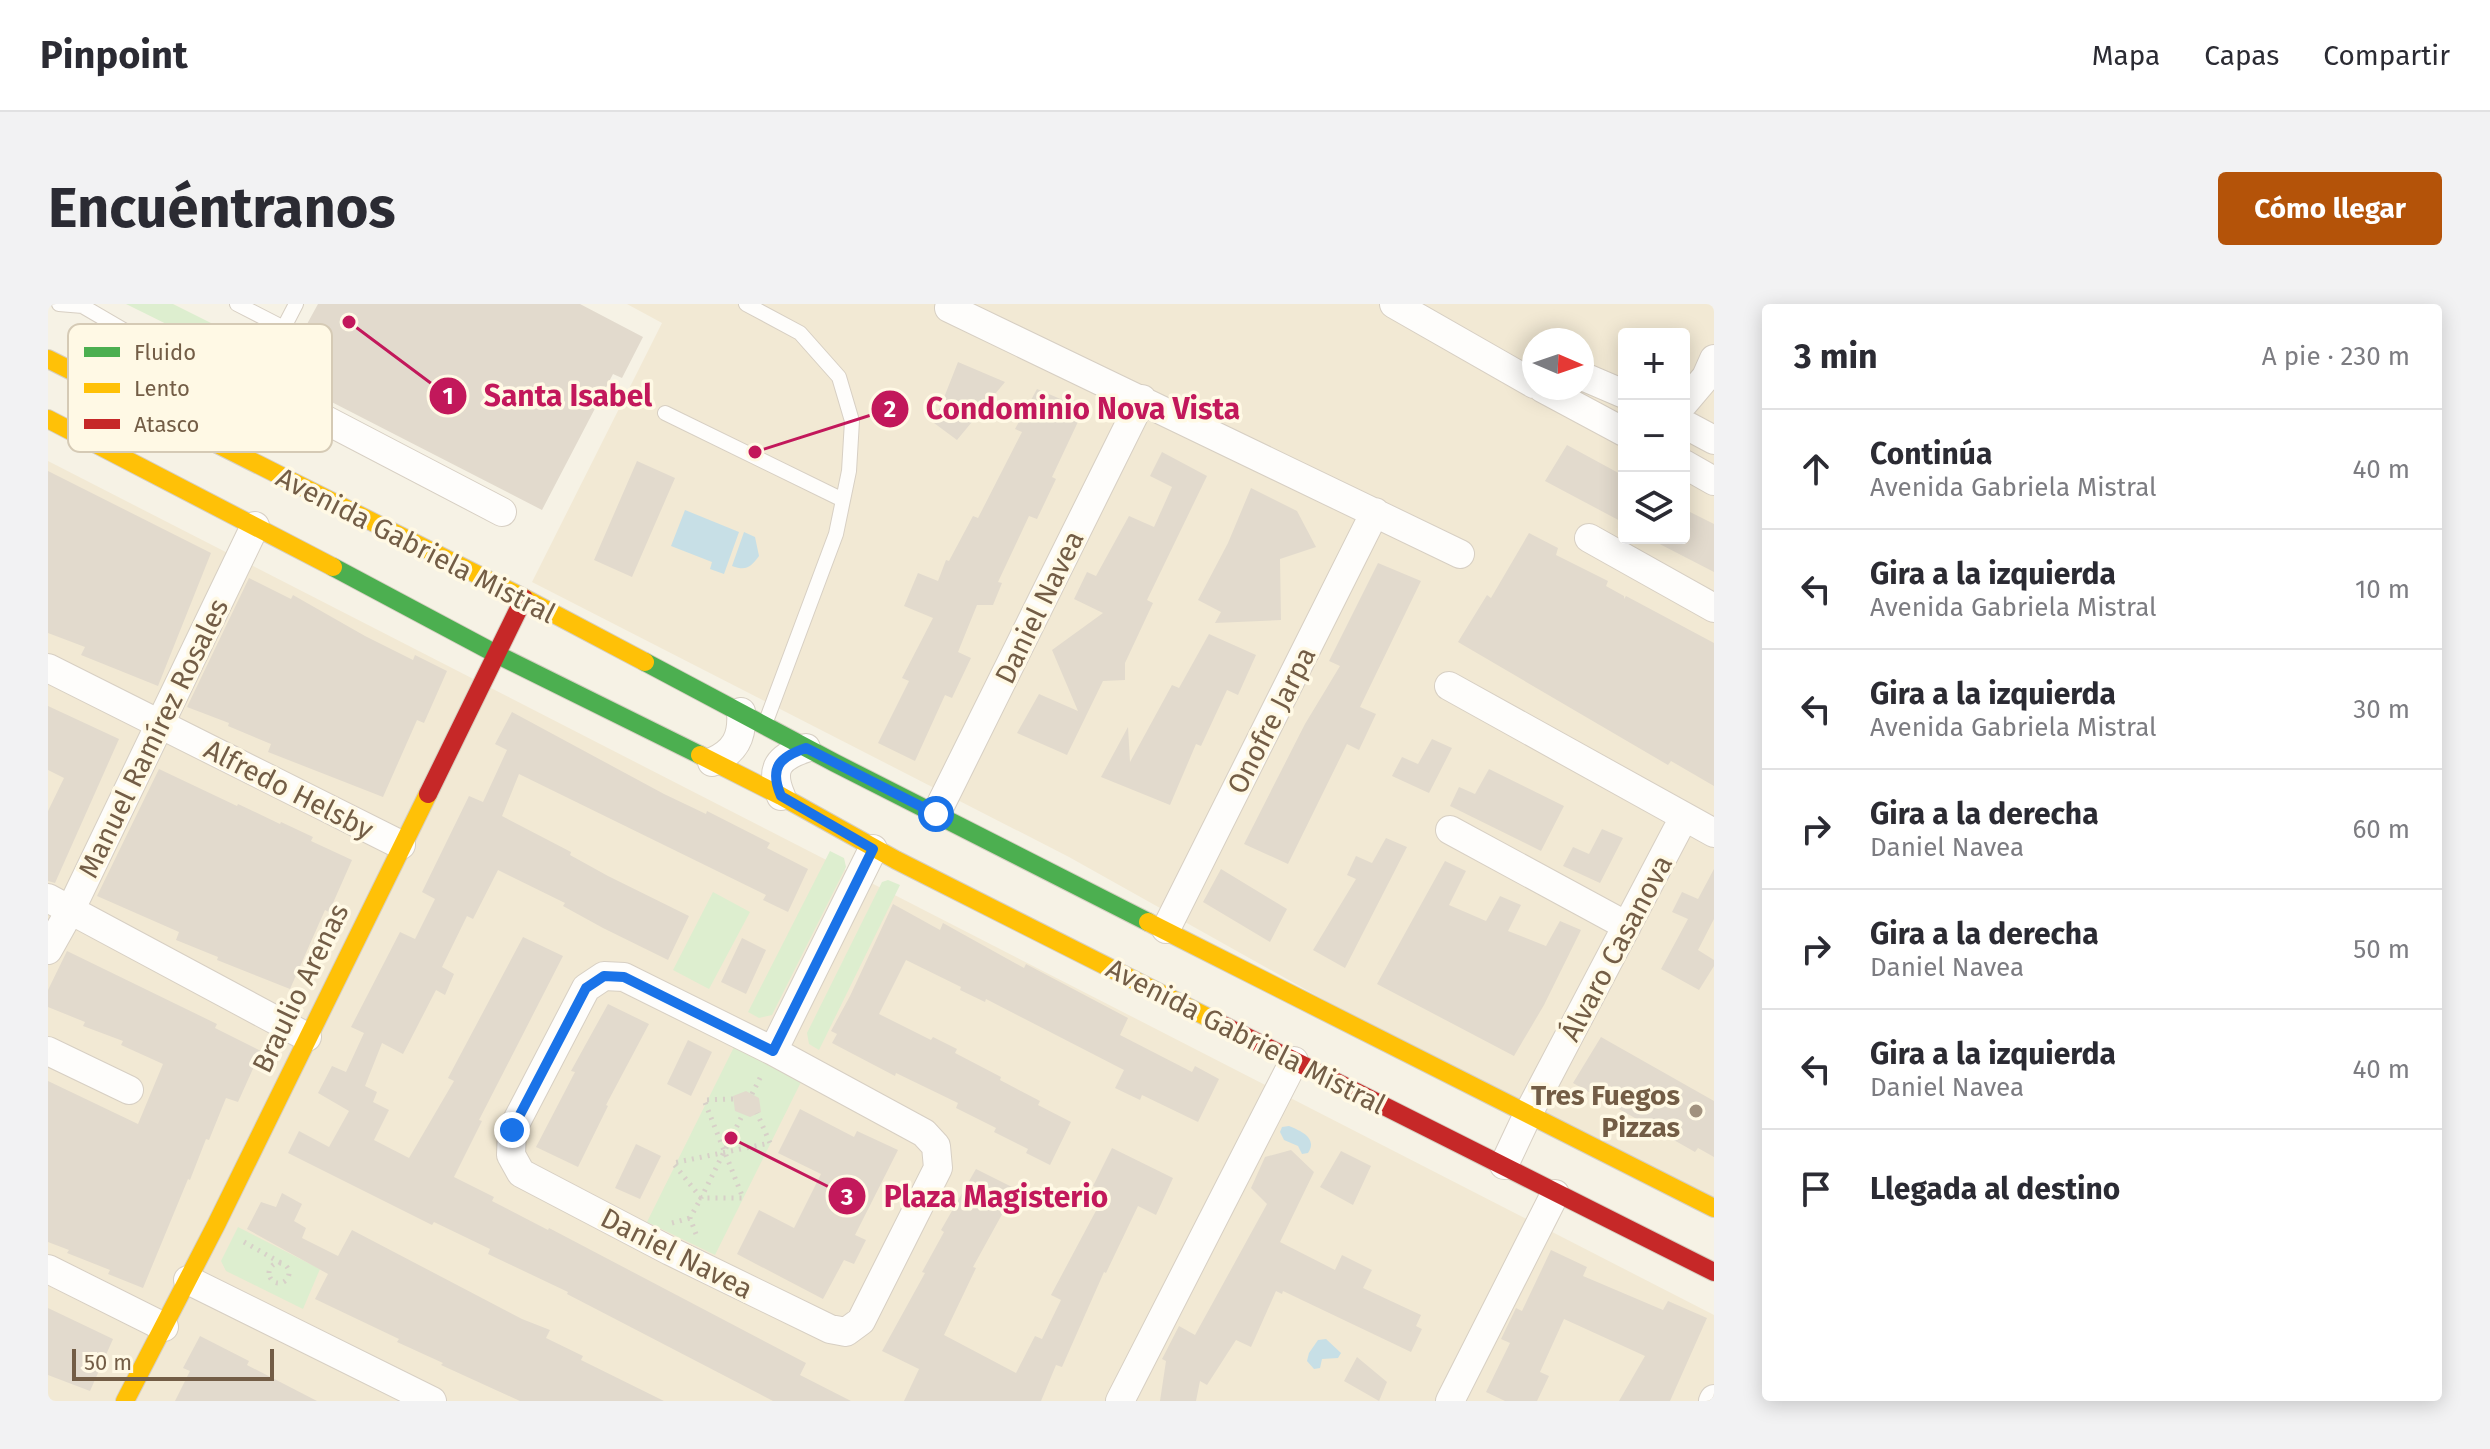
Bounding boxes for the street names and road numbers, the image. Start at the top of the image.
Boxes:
street label: Avenida Gabriela Mistral [271,461,561,630]
street label: Daniel Navea [988,525,1091,689]
street label: Manuel Ramírez Rosales [72,593,235,883]
street label: Onofre Jarpa [1220,641,1323,799]
street label: Alfredo Helsby [199,733,379,846]
street label: Álvaro Casanova [1554,850,1679,1047]
street label: Braulio Arenas [245,898,356,1078]
street label: Avenida Gabriela Mistral [1101,952,1391,1121]
street label: Daniel Navea [595,1201,758,1306]

